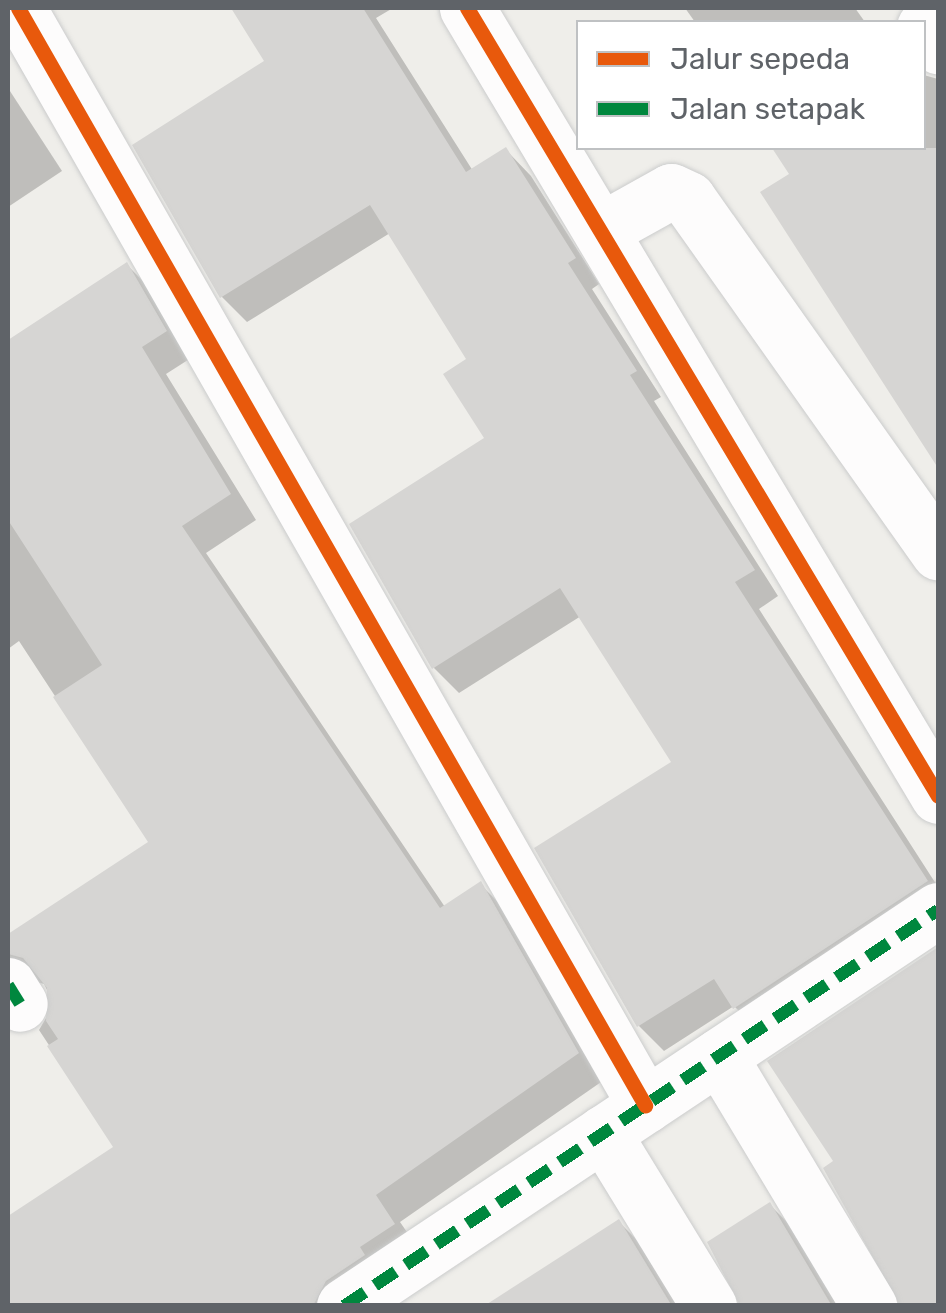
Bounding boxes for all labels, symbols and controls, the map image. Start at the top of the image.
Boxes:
legend [576,20,926,150]
text: Jalur sepeda [670,41,850,77]
text: Jalan setapak [670,91,865,127]

